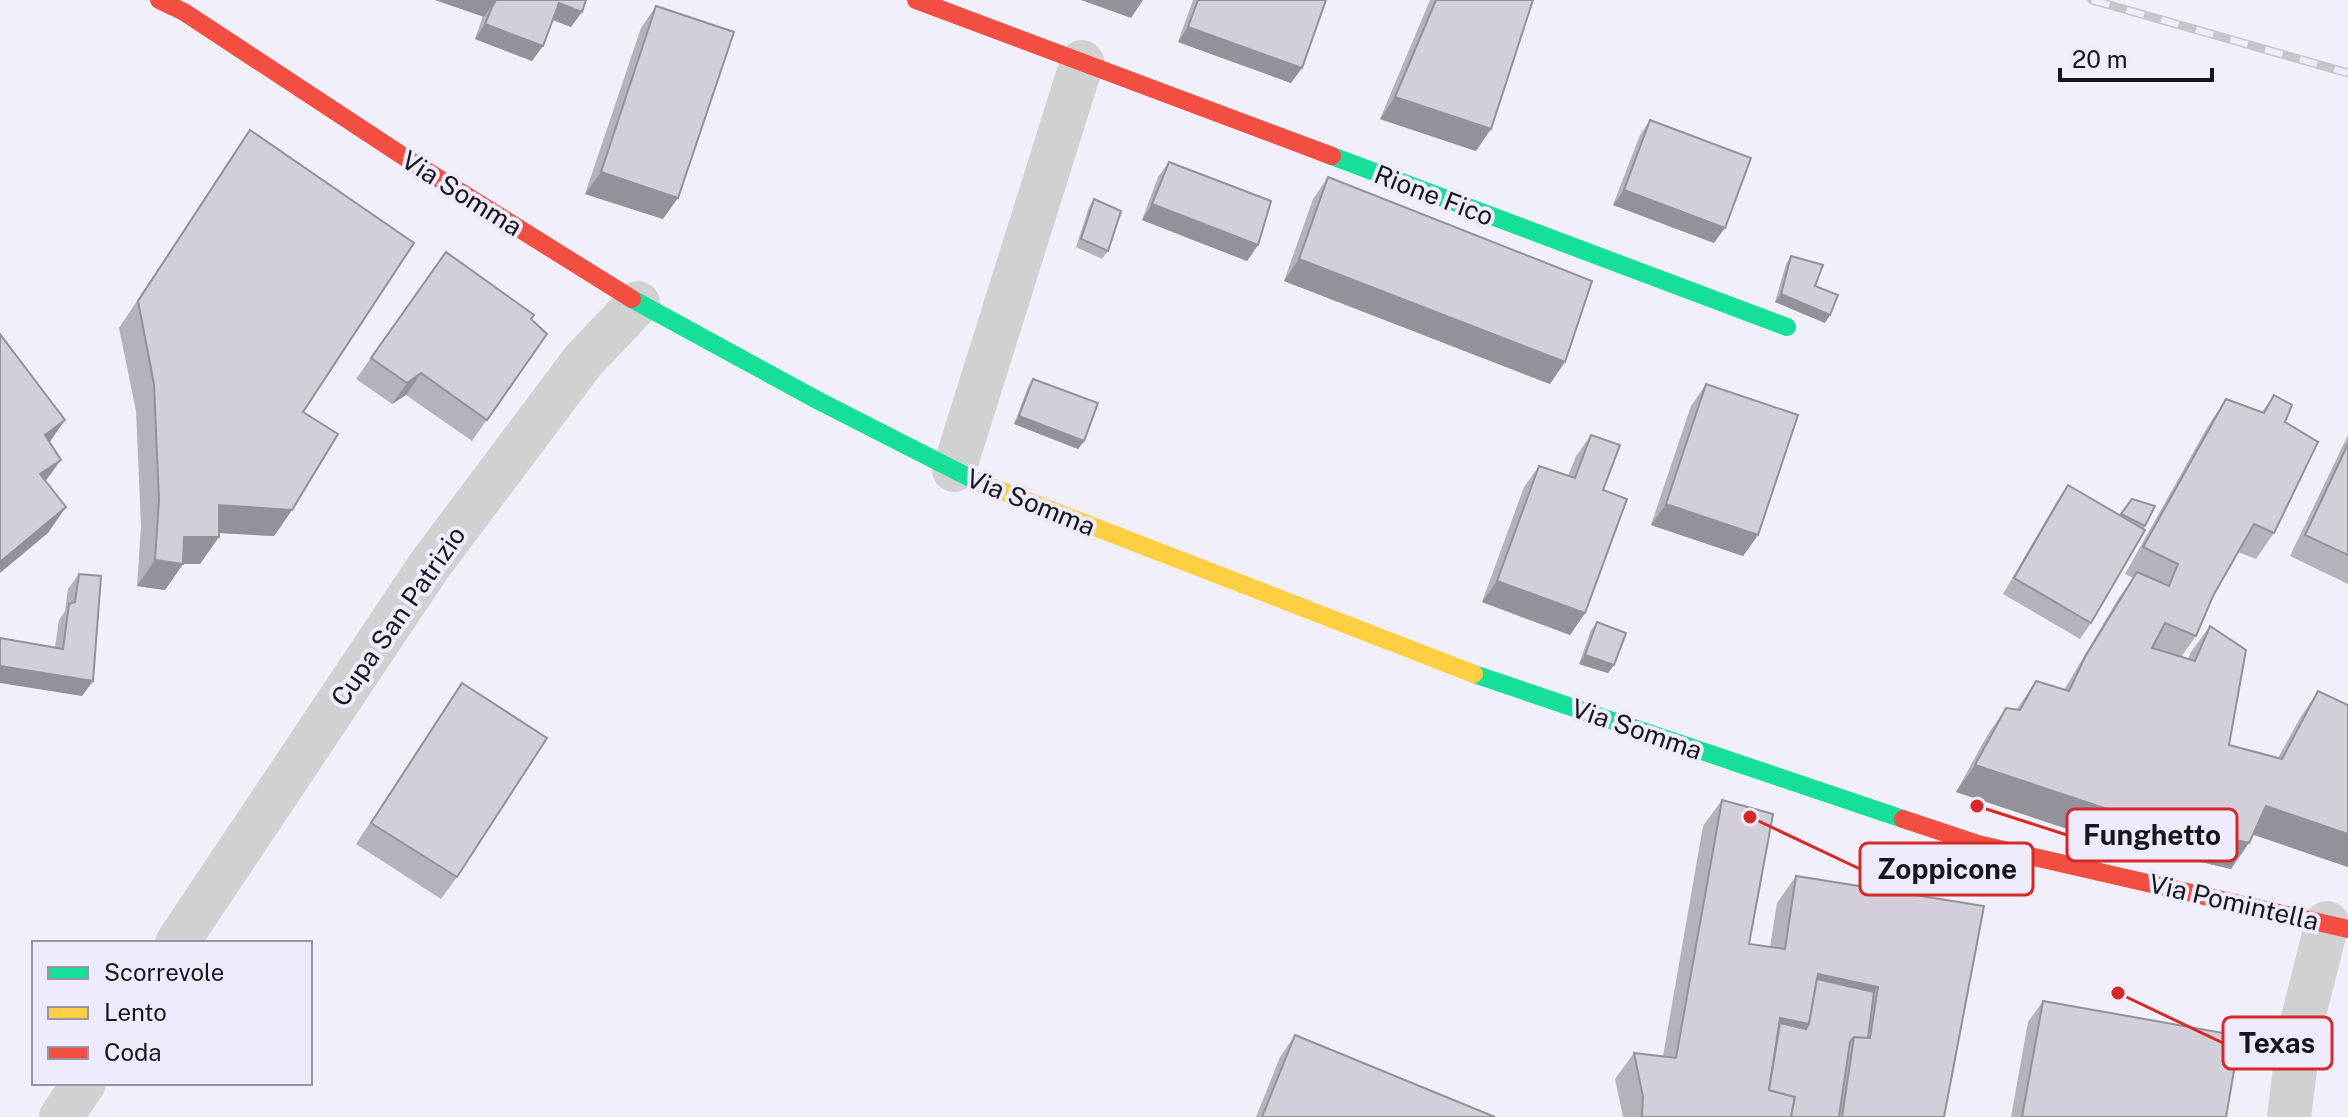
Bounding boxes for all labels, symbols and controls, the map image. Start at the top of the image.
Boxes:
scale bar [2060,32,2212,82]
text: 20 m [2072,45,2128,73]
street label: Via Somma [396,144,528,242]
street label: Rione Fico [1370,158,1498,232]
street label: Via Somma [962,462,1100,542]
street label: Cupa San Patrizio [324,520,472,712]
street label: Via Somma [1568,692,1706,766]
callout: Funghetto [2067,809,2237,861]
text: Funghetto [2083,818,2221,851]
callout: Zoppicone [1860,843,2033,895]
text: Zoppicone [1877,852,2017,885]
street label: Via Pomintella [2146,867,2322,937]
legend [32,941,312,1085]
text: Scorrevole [104,958,224,986]
text: Lento [104,998,167,1026]
callout: Texas [2223,1017,2332,1069]
text: Texas [2239,1026,2315,1059]
text: Coda [104,1038,162,1066]

